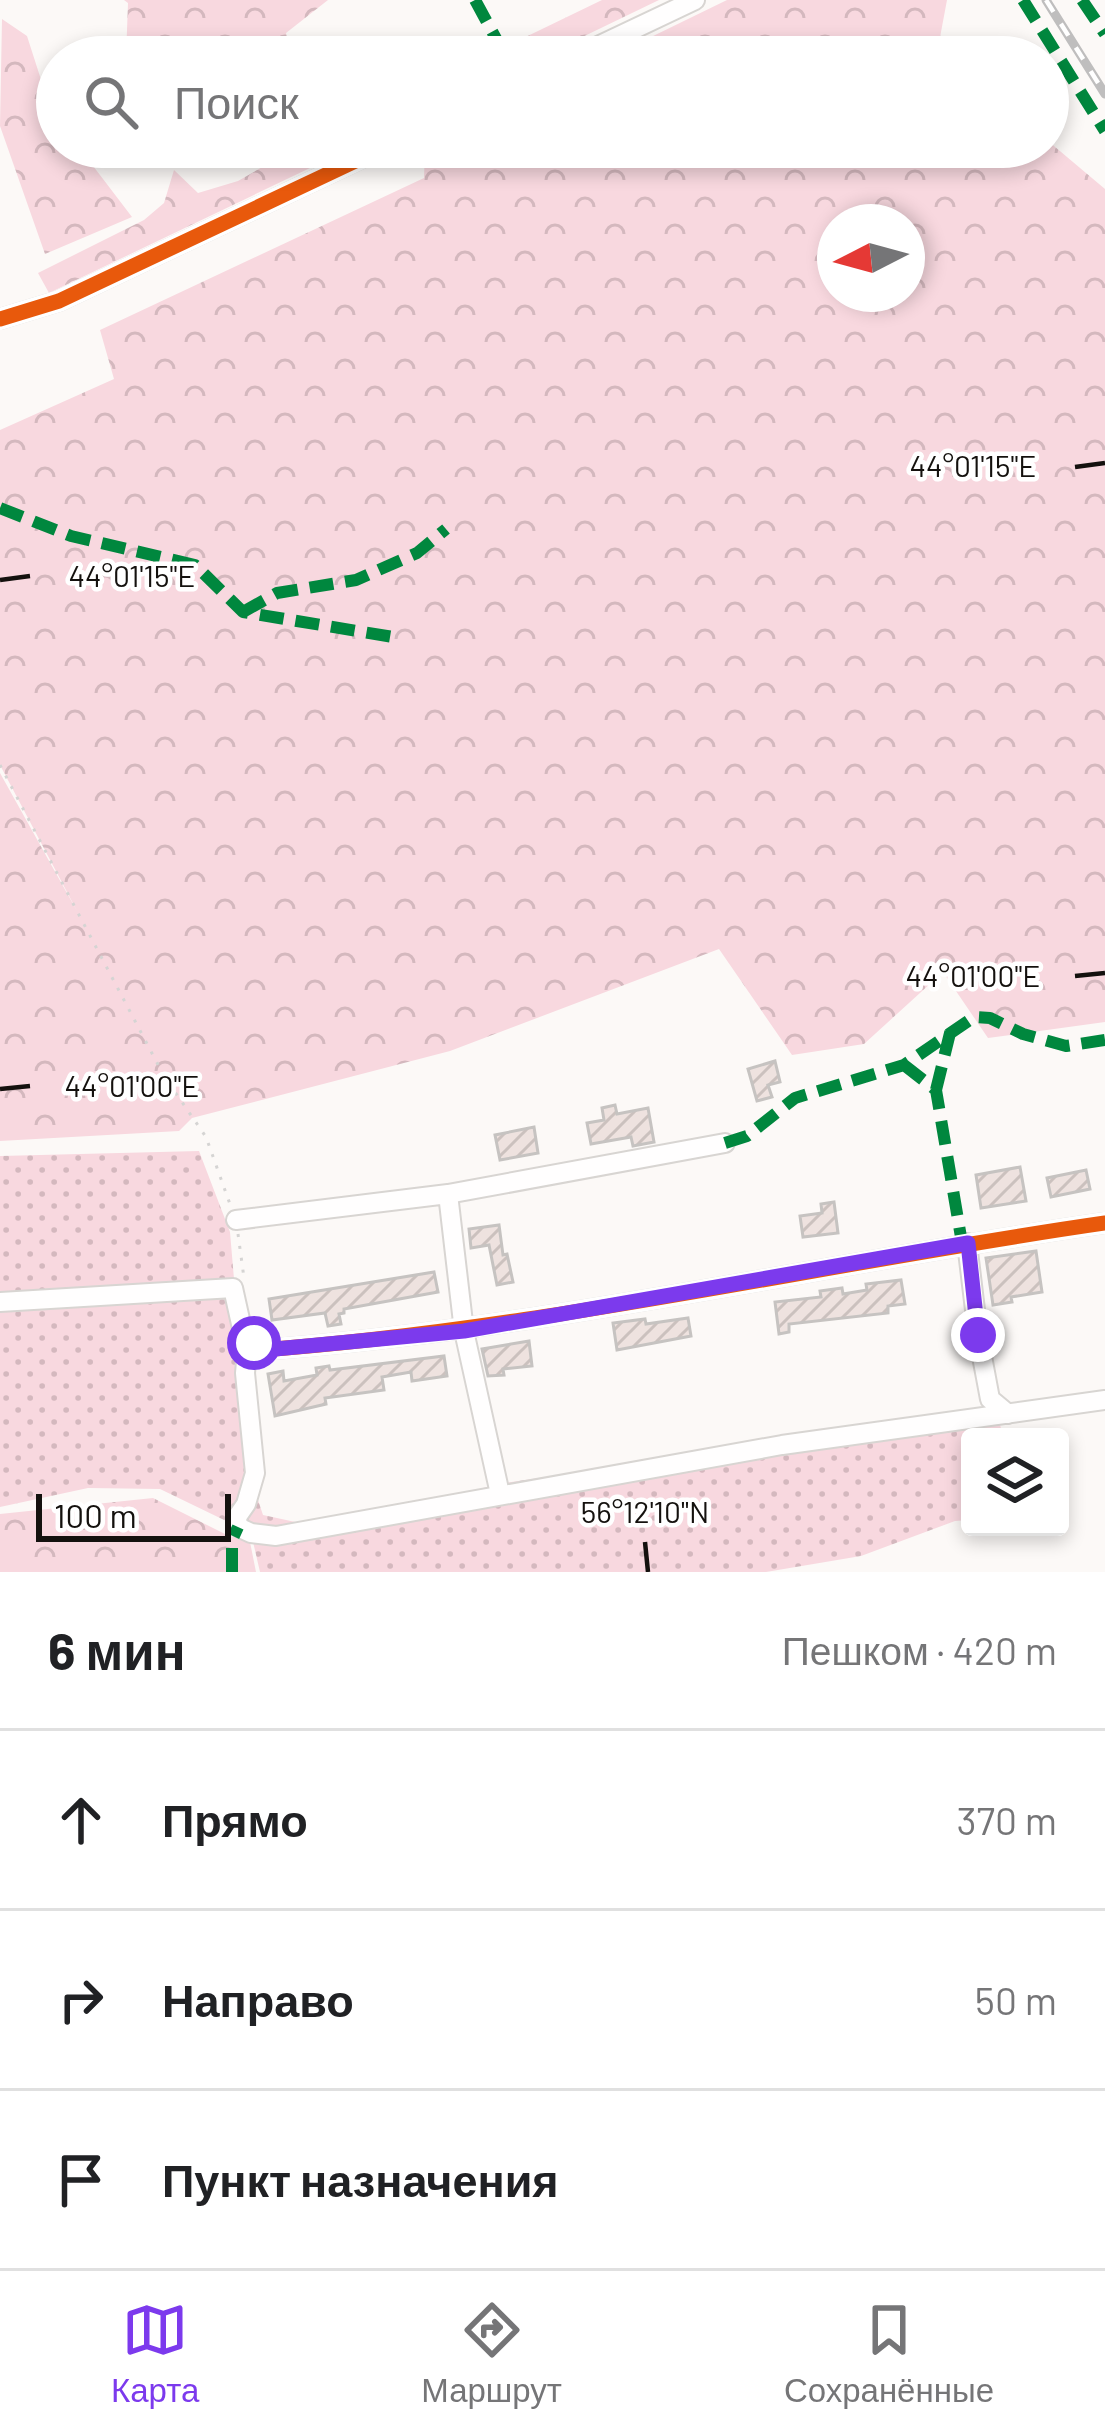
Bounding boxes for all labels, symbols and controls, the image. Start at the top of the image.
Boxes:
search box [36,36,1069,168]
icon: search [78,69,144,135]
text: Поиск [174,74,299,128]
north arrow [817,204,925,312]
text: 44°01'15"E [909,447,1037,483]
text: 44°01'15"E [68,557,196,593]
text: 44°01'00"E [906,957,1041,993]
text: 44°01'00"E [65,1067,200,1103]
route end [951,1308,1005,1362]
route start [227,1316,281,1370]
map controls [961,1428,1069,1536]
button: layers [961,1428,1069,1536]
scale bar [36,1488,231,1541]
text: 56°12'10"N [581,1493,709,1529]
text: 100 m [54,1495,137,1535]
text: 6 мин [48,1619,185,1680]
text: Пешком · 420 m [782,1626,1057,1673]
icon: ahead [48,1787,114,1853]
text: Прямо [162,1792,308,1846]
text: 370 m [956,1796,1057,1843]
icon: right [48,1967,114,2033]
text: Направо [162,1972,354,2026]
text: 50 m [975,1976,1057,2023]
icon: arrive [48,2147,114,2213]
text: Пункт назначения [162,2152,559,2206]
tab: Карта [111,2297,199,2410]
tab: Маршрут [421,2297,562,2410]
tab: Сохранённые [784,2297,994,2410]

